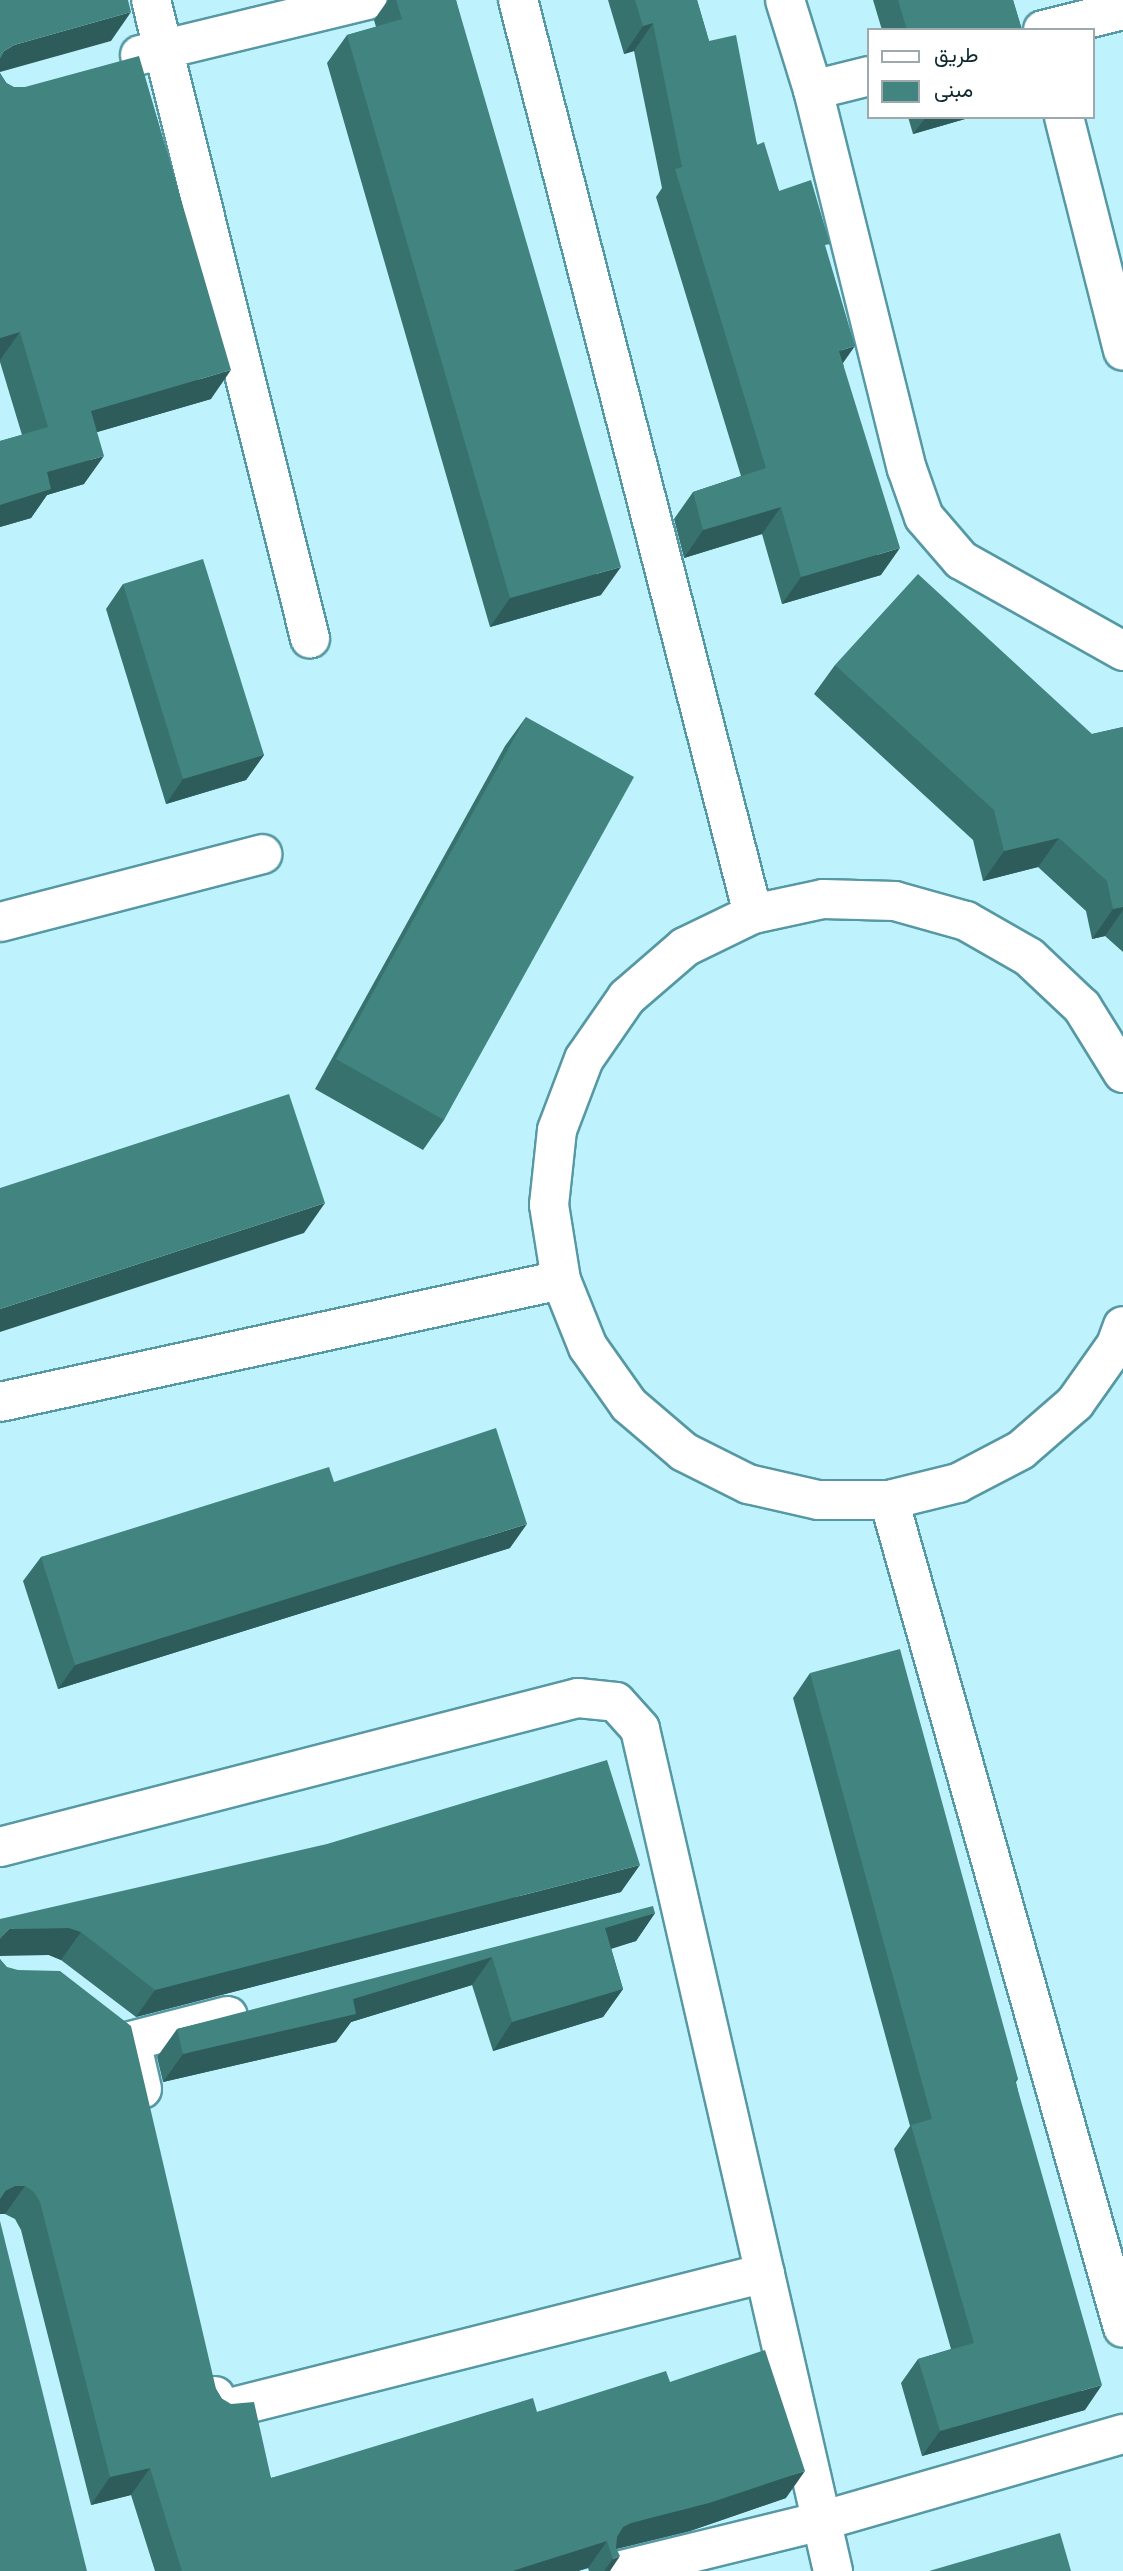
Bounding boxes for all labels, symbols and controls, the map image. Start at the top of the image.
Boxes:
legend [867,28,1095,119]
text: طريق [934,43,979,67]
text: مبنى [934,78,973,102]

